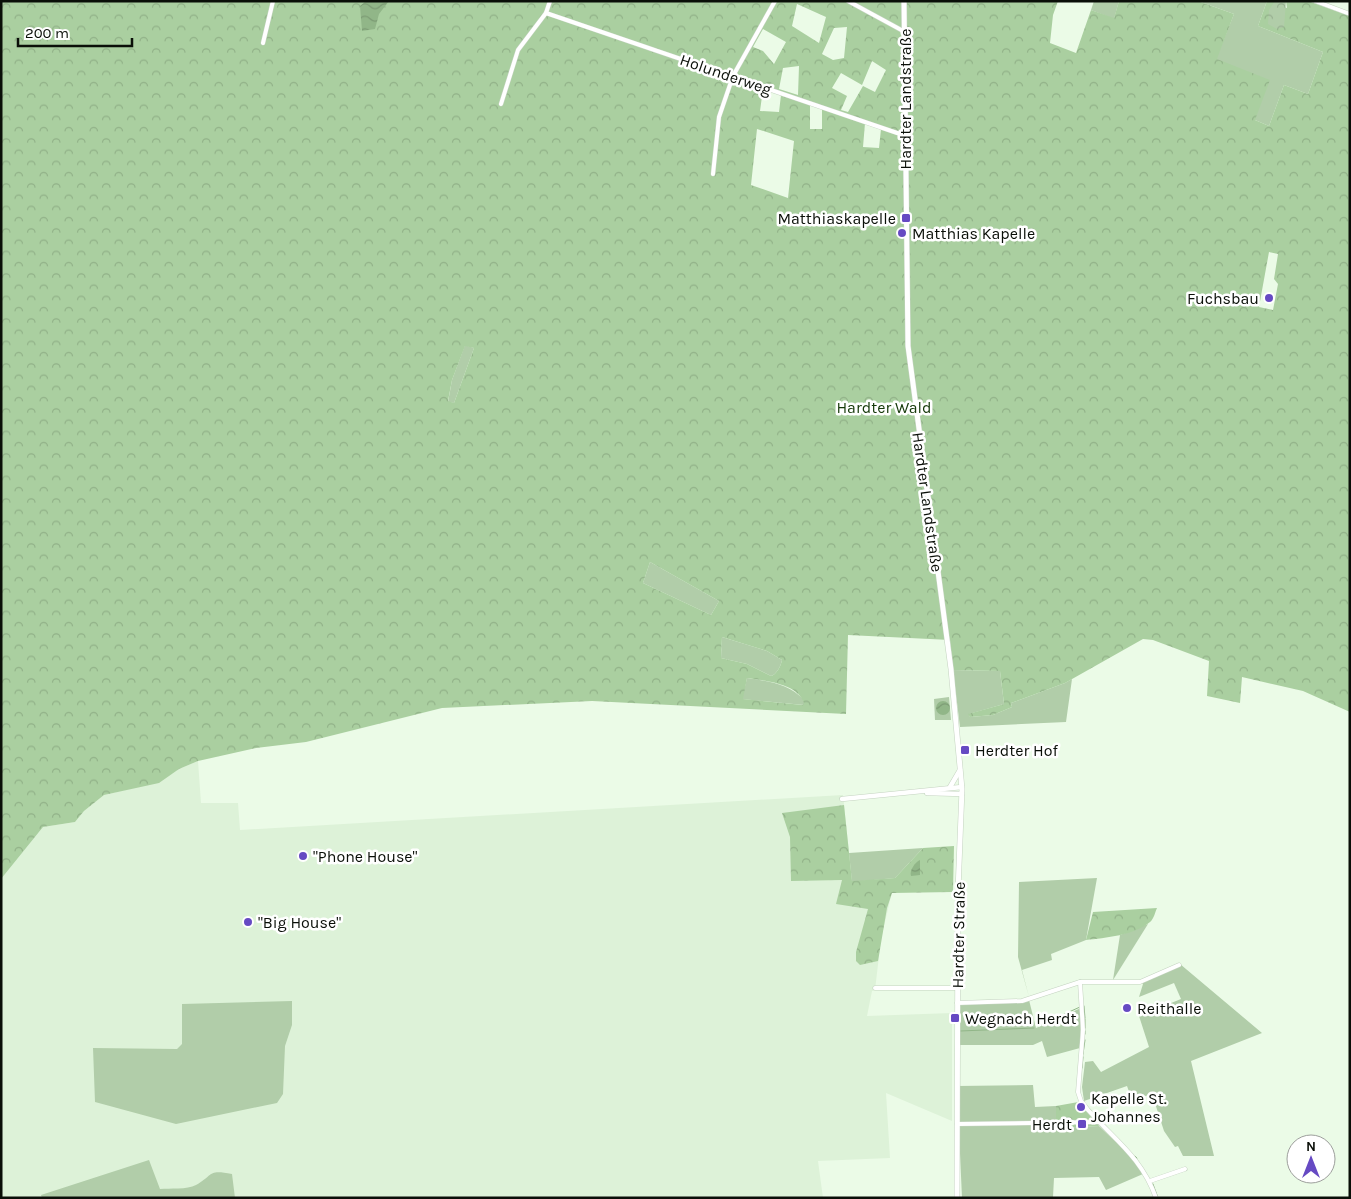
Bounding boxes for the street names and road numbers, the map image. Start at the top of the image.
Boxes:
street label: Hardter Landstraße [896,28,915,170]
street label: Holunderweg [678,50,774,99]
street label: Hardter Landstraße [908,431,947,573]
street label: Hardter Straße [948,881,969,989]

